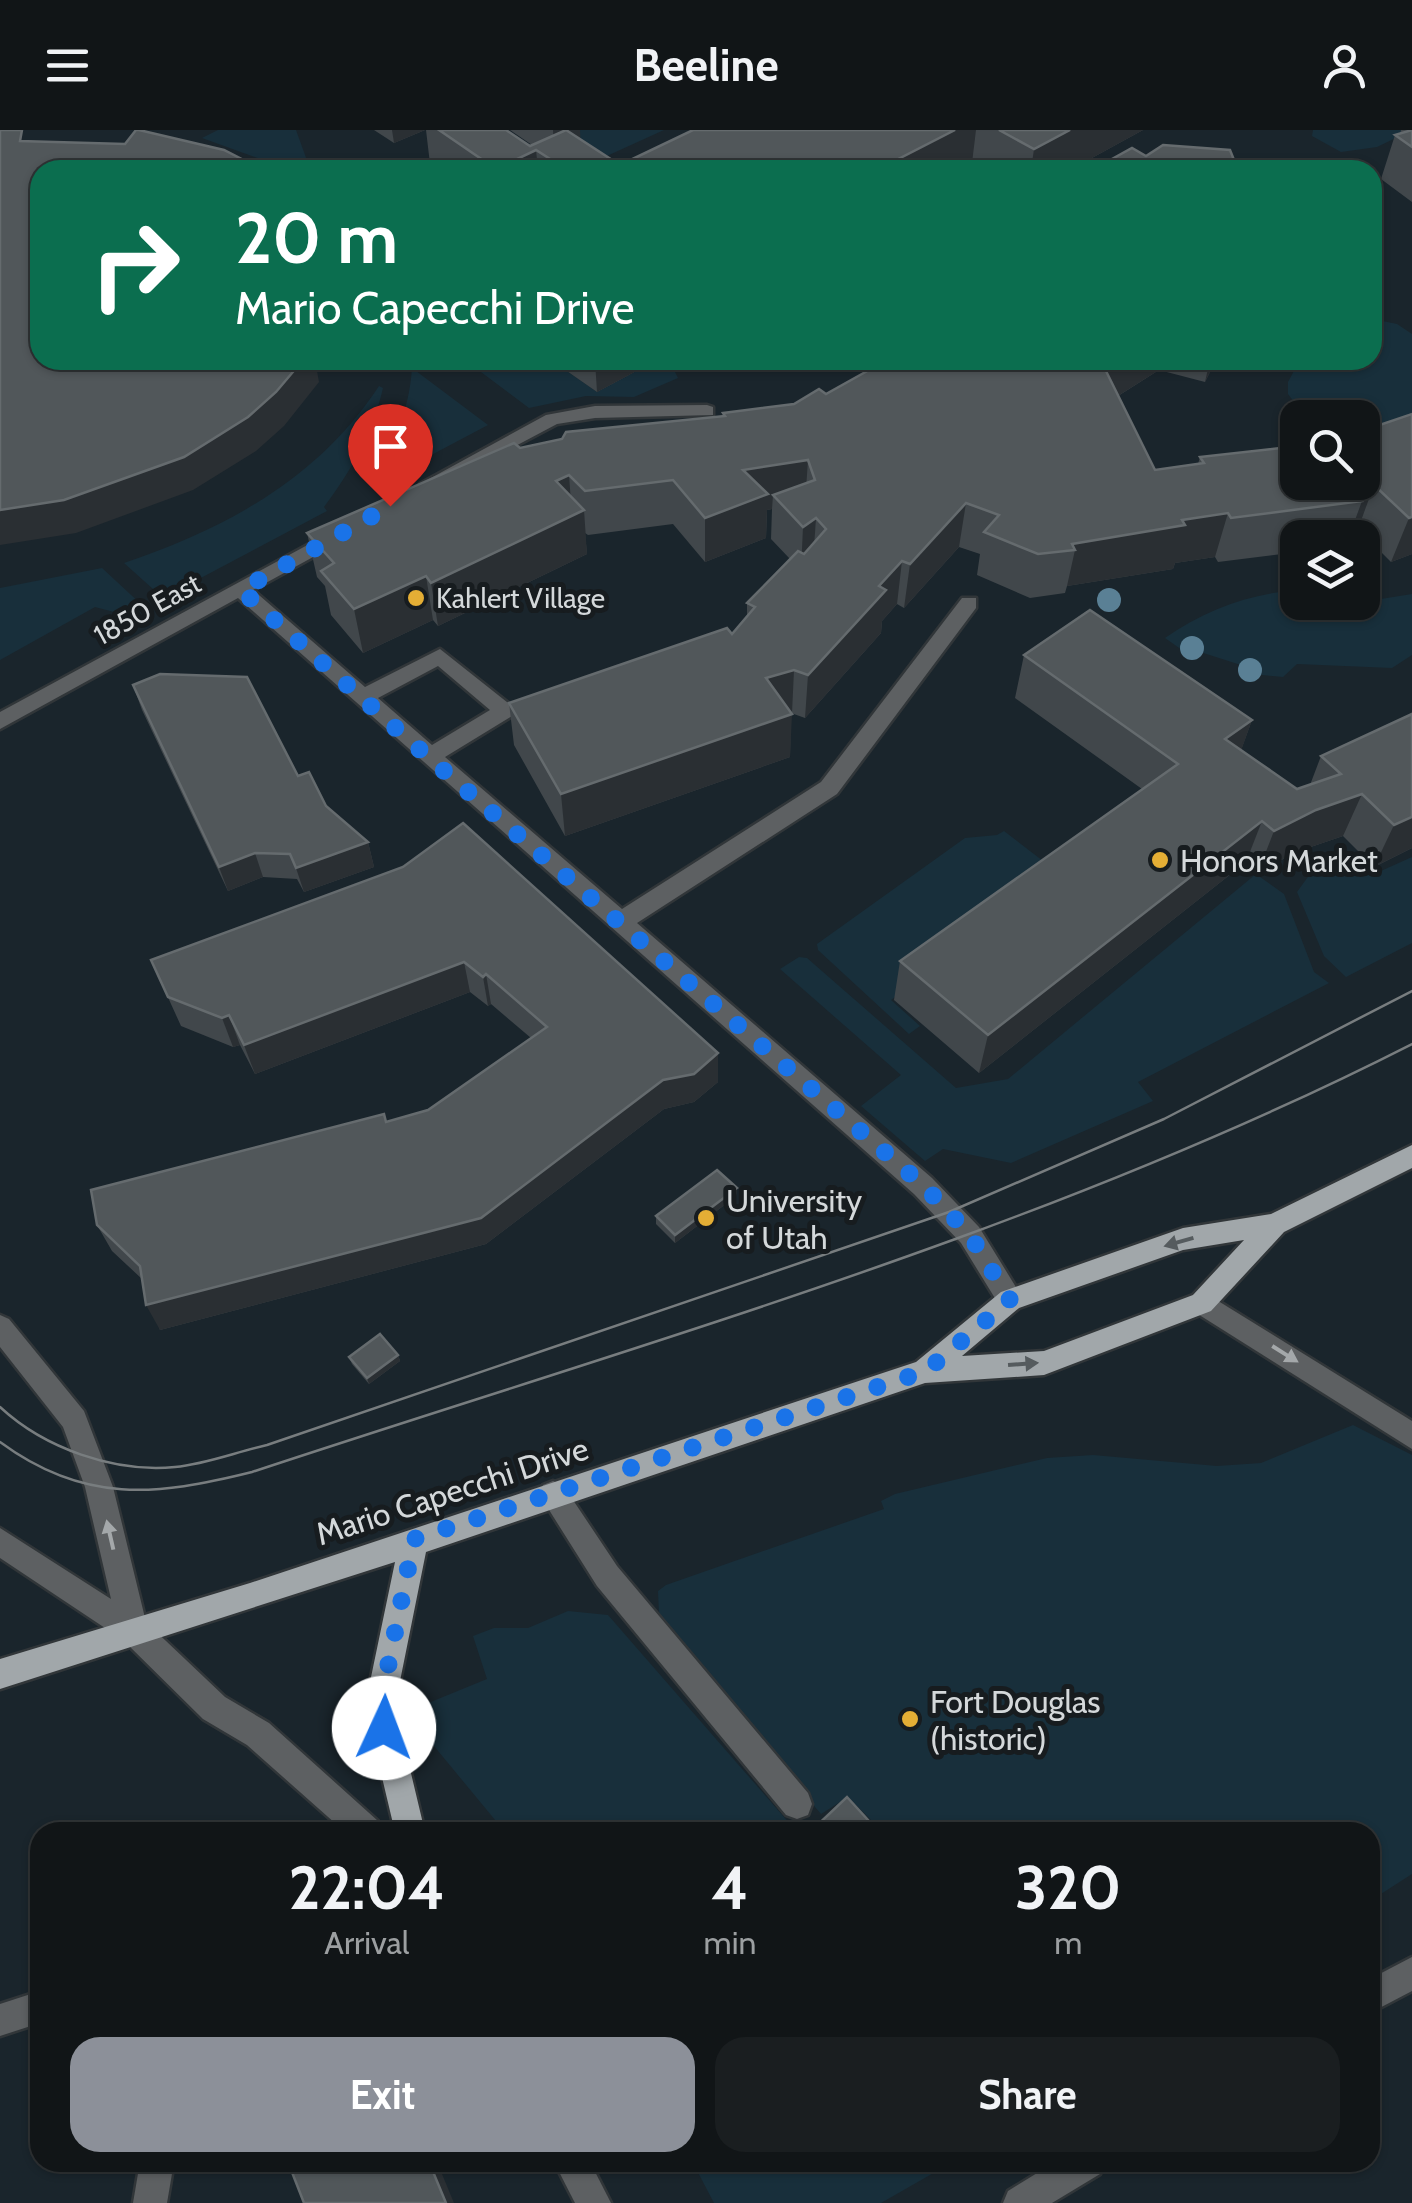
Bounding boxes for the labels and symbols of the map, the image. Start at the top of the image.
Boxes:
pin [348,404,433,507]
street label: 1850 East [88,566,206,652]
place label: Kahlert Village [436,581,605,615]
marker: Kahlert Village [405,587,427,609]
place label: Honors Market [1180,841,1378,880]
marker: Honors Market [1149,849,1171,871]
place label: University of Utah [726,1181,862,1257]
marker: University of Utah [695,1207,717,1229]
one-way arrow [1164,1235,1194,1250]
one-way arrow [1271,1345,1299,1363]
one-way arrow [1007,1356,1039,1372]
street label: Mario Capecchi Drive [311,1429,593,1553]
one-way arrow [102,1519,117,1550]
position arrow [332,1676,436,1780]
place label: Fort Douglas (historic) [930,1682,1101,1758]
marker: Fort Douglas (historic) [899,1708,921,1730]

